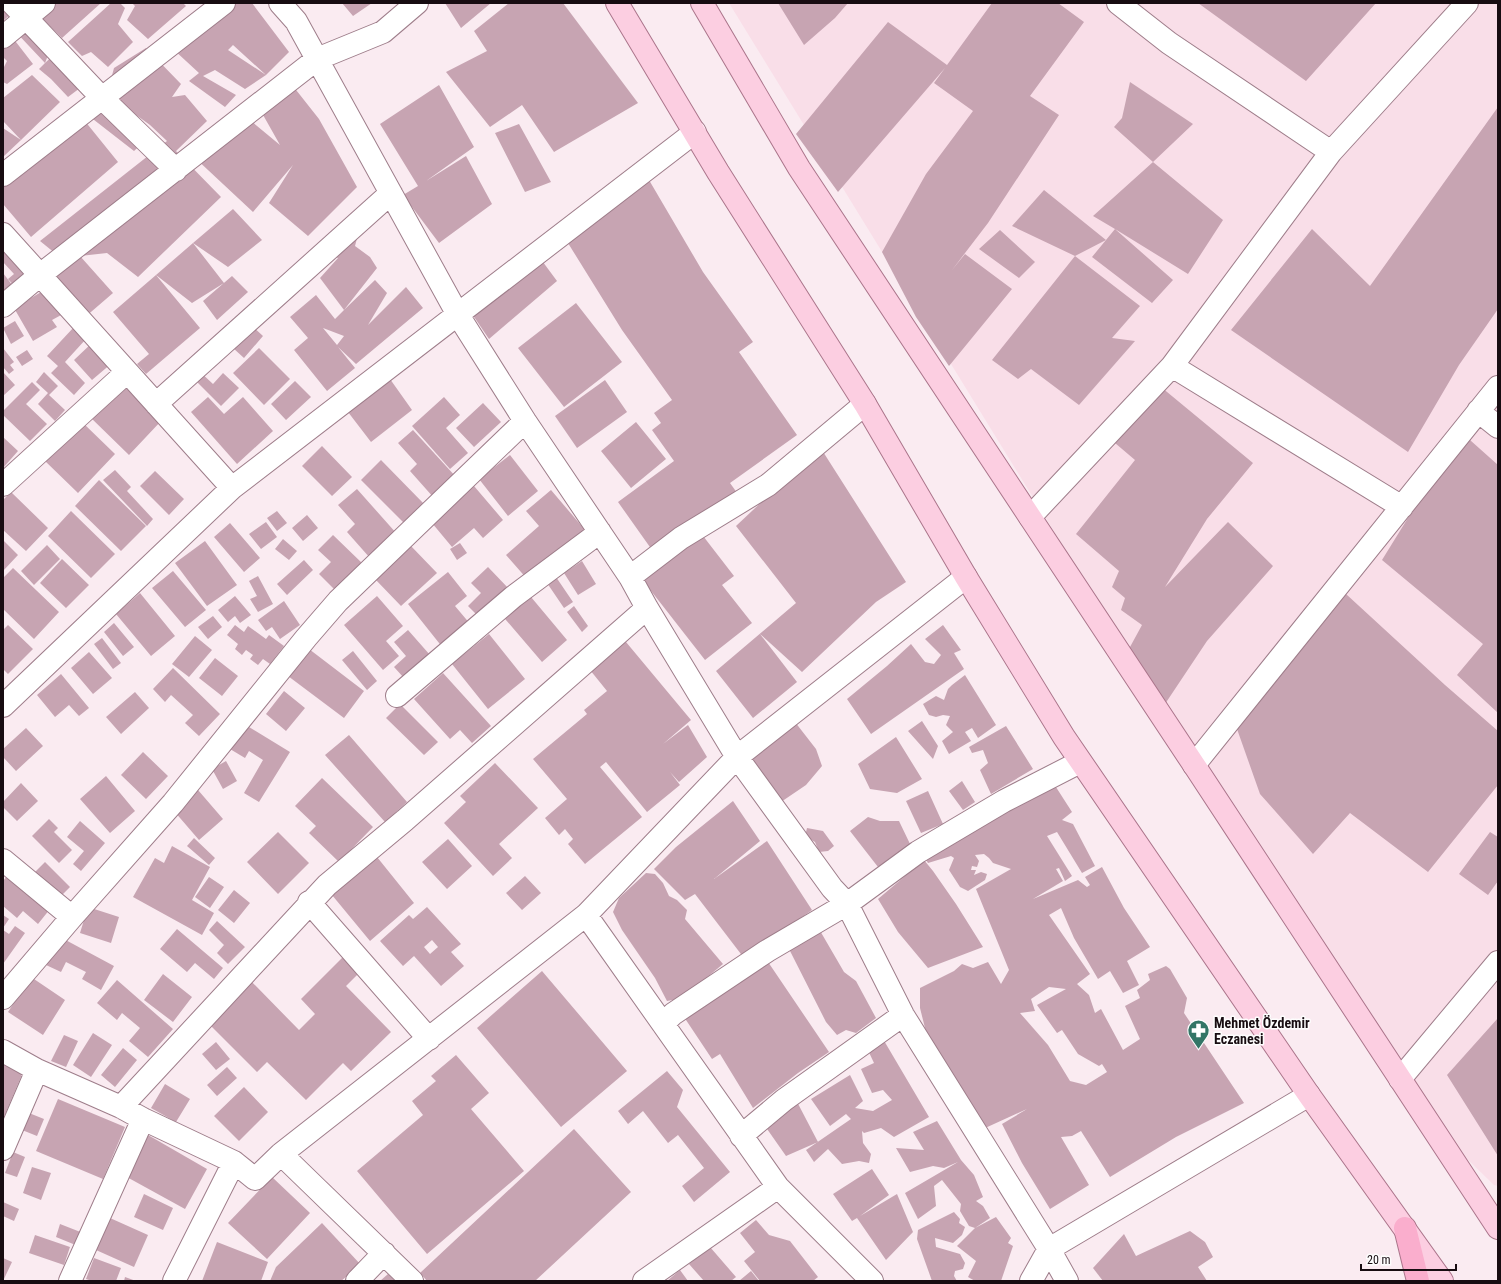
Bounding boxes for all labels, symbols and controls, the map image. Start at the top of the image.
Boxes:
place label: Mehmet Özdemir Eczanesi [1214,1015,1310,1047]
pharmacy icon: Mehmet Özdemir Eczanesi [1186,1018,1212,1051]
scale bar [1361,1246,1456,1272]
text: 20 m [1367,1253,1391,1267]

